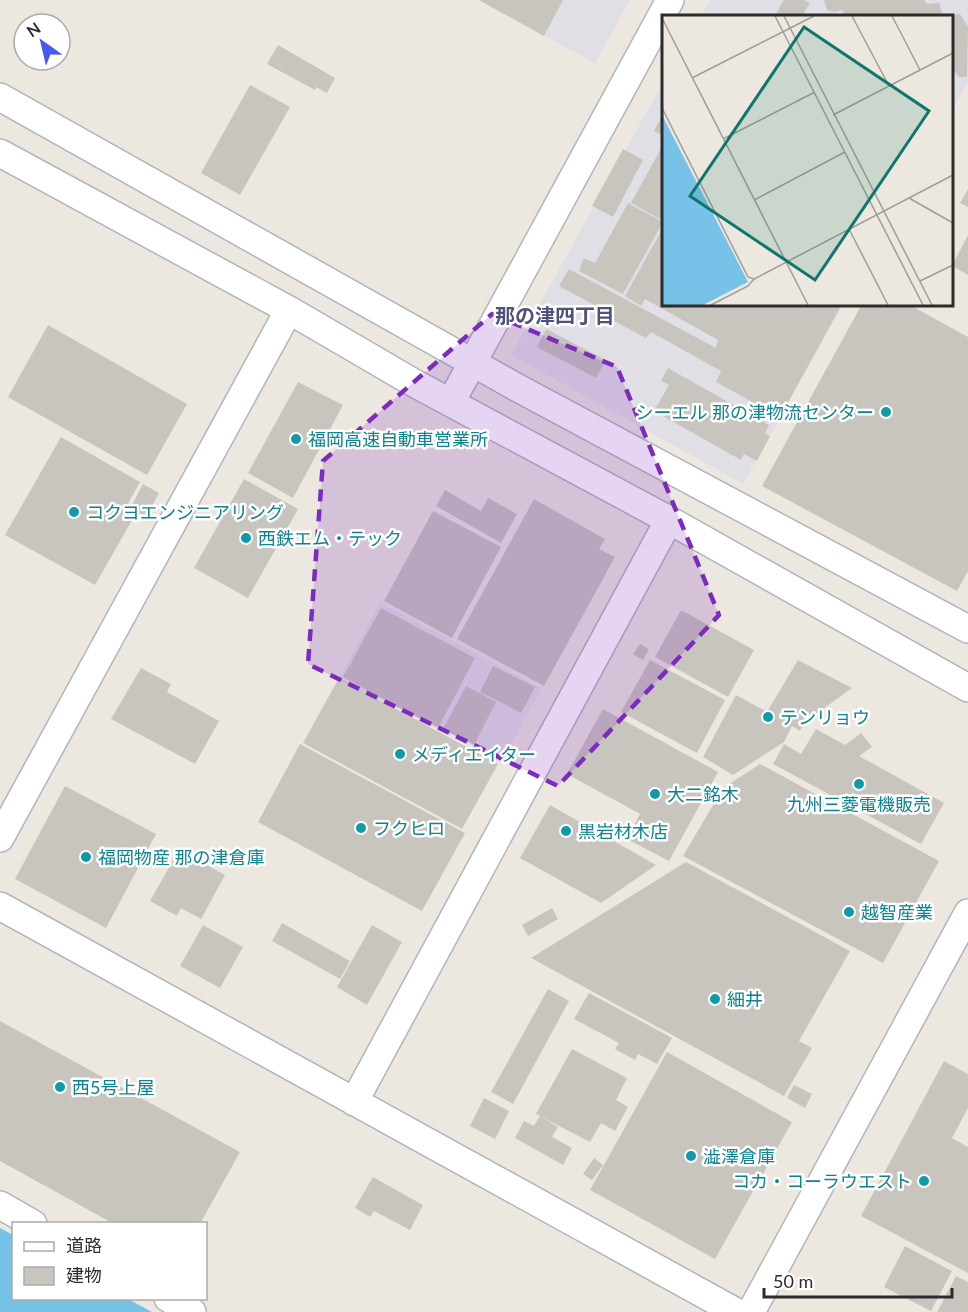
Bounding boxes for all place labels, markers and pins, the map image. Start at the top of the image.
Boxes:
place label: シーエル 那の津物流センター [635,401,874,423]
marker: シーエル 那の津物流センター [879,405,893,419]
place label: 福岡高速自動車営業所 [308,428,488,450]
marker: 福岡高速自動車営業所 [289,432,303,446]
place label: コクヨエンジニアリング [86,501,284,523]
marker: コクヨエンジニアリング [67,505,81,519]
place label: 西鉄エム・テック [258,527,402,549]
marker: 西鉄エム・テック [239,531,253,545]
place label: テンリョウ [780,706,870,728]
marker: テンリョウ [761,710,775,724]
place label: メディエイター [412,743,536,765]
marker: メディエイター [393,747,407,761]
marker: 九州三菱電機販売 [852,777,866,791]
place label: 大二銘木 [667,783,739,805]
marker: 大二銘木 [648,787,662,801]
place label: 九州三菱電機販売 [787,793,931,815]
place label: フクヒロ [373,817,445,839]
place label: 黒岩材木店 [578,820,668,842]
marker: フクヒロ [354,821,368,835]
marker: 黒岩材木店 [559,824,573,838]
place label: 福岡物産 那の津倉庫 [98,846,265,868]
marker: 福岡物産 那の津倉庫 [79,850,93,864]
place label: 越智産業 [861,901,933,923]
marker: 越智産業 [842,905,856,919]
place label: 細井 [727,988,763,1010]
marker: 細井 [708,992,722,1006]
place label: 西5号上屋 [72,1076,154,1098]
marker: 西5号上屋 [53,1080,67,1094]
place label: 澁澤倉庫 [703,1145,775,1167]
marker: 澁澤倉庫 [684,1149,698,1163]
place label: コカ・コーラウエスト [732,1170,912,1192]
marker: コカ・コーラウエスト [917,1174,931,1188]

